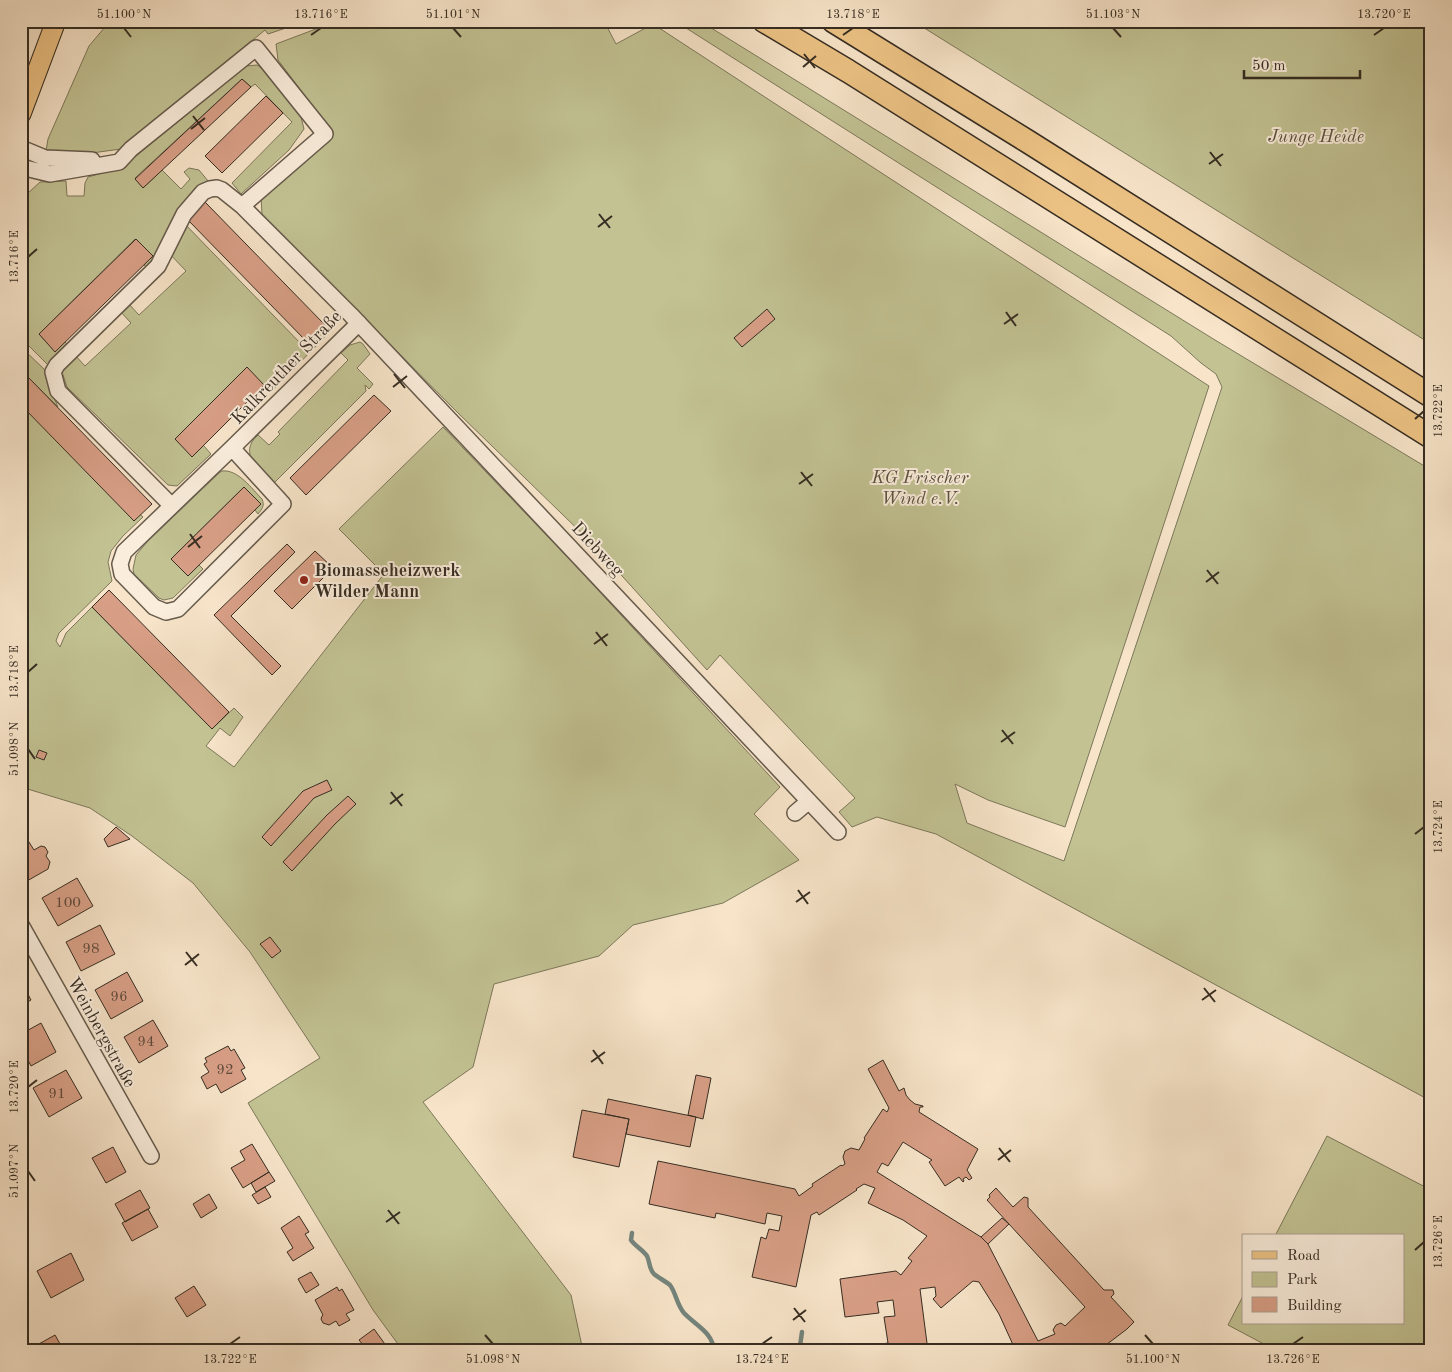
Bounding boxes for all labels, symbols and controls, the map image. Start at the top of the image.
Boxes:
text: 51.100°N [97,8,151,21]
text: 51.101°N [426,8,480,21]
text: 51.103°N [1086,8,1140,21]
text: 13.716°E [294,9,348,21]
text: 13.718°E [826,9,880,21]
text: 13.720°E [1357,9,1411,21]
scale bar [1244,48,1361,80]
text: 50 m [1252,59,1286,74]
park label: Junge Heide [1268,128,1364,146]
text: 13.716°E [9,230,21,284]
street label: Kalkreuther Straße [228,307,345,428]
text: 13.722°E [1433,384,1445,438]
park label: KG Frischer Wind e.V. [871,469,970,508]
street label: Diebweg [568,519,627,581]
place label: Biomasseheizwerk Wilder Mann [314,562,460,601]
marker: Biomasseheizwerk Wilder Mann [298,574,310,586]
text: 13.718°E [9,645,21,699]
text: 51.098°N [8,722,21,776]
text: 13.724°E [1433,800,1445,854]
house number: 100 [55,896,81,911]
house number: 98 [82,942,100,957]
street label: Weinbergstraße [63,974,139,1091]
house number: 96 [110,990,128,1005]
house number: 94 [137,1035,155,1050]
text: 13.720°E [9,1060,21,1114]
house number: 92 [216,1063,234,1078]
house number: 91 [48,1087,66,1102]
text: 51.097°N [8,1144,21,1198]
text: 13.726°E [1433,1215,1445,1269]
legend [1242,1234,1404,1324]
text: Road [1287,1249,1321,1264]
text: Park [1287,1273,1318,1288]
text: Building [1287,1299,1342,1314]
text: 51.098°N [466,1353,520,1366]
text: 51.100°N [1126,1353,1180,1366]
text: 13.722°E [203,1354,257,1366]
text: 13.724°E [735,1354,789,1366]
text: 13.726°E [1266,1354,1320,1366]

